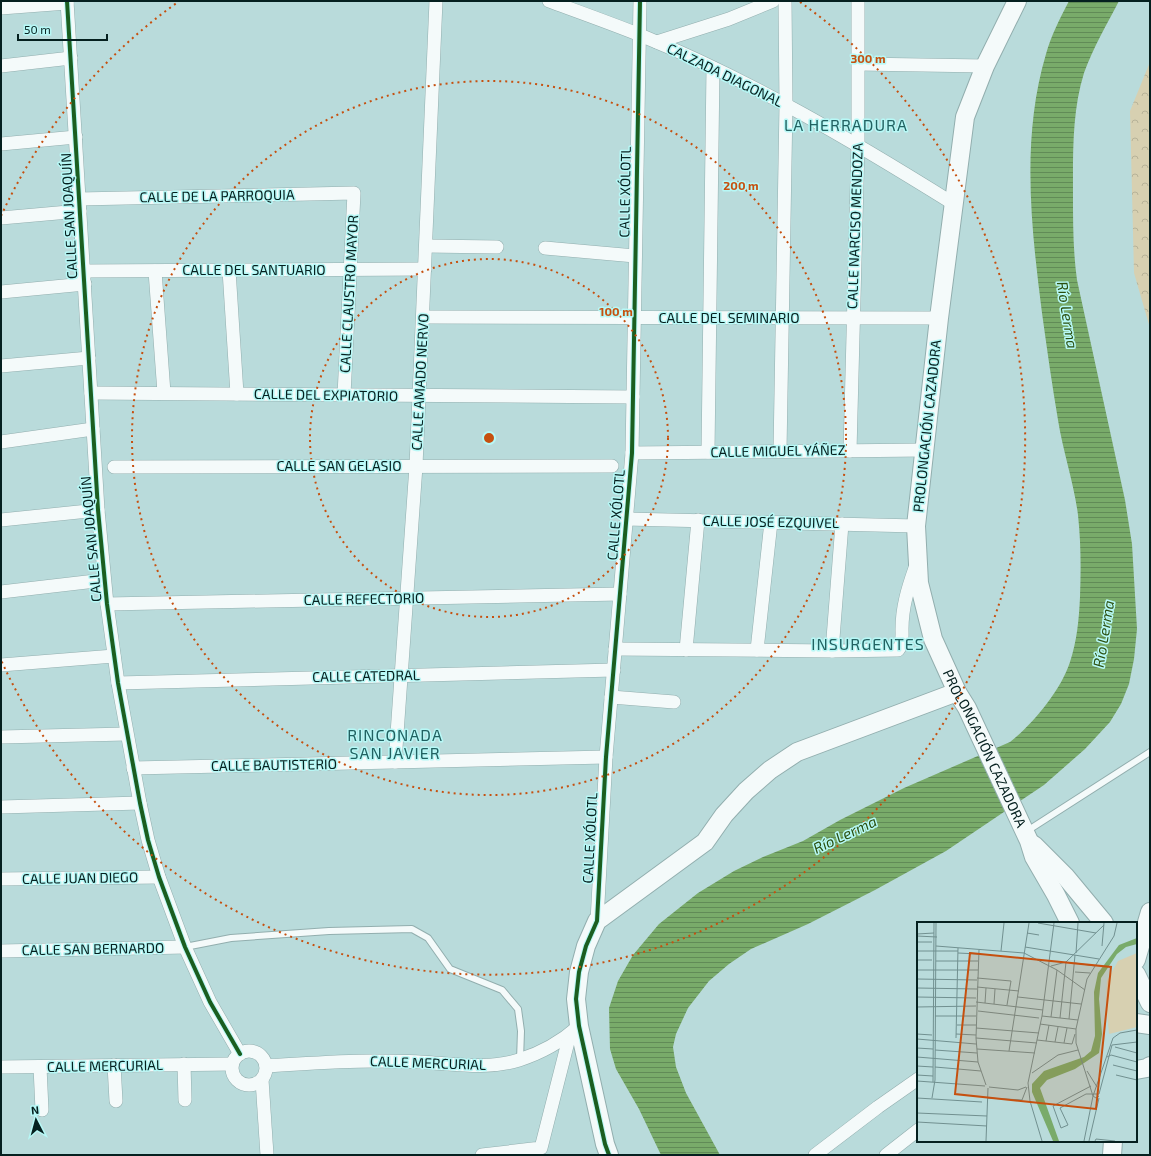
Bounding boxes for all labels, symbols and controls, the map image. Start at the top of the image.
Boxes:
scale bar [18,16,107,42]
text: 50 m [24,22,51,36]
street label: CALZADA DIAGONAL [665,39,786,110]
text: 300 m [850,51,886,65]
district label: LA HERRADURA [784,115,908,134]
street label: CALLE NARCISO MENDOZA [843,142,866,309]
street label: CALLE XÓLOTL [615,146,634,238]
street label: CALLE SAN JOAQUÍN [57,153,80,280]
text: 200 m [723,178,759,192]
street label: CALLE DE LA PARROQUIA [139,186,295,205]
street label: CALLE CLAUSTRO MAYOR [336,214,361,373]
street label: CALLE DEL SANTUARIO [182,261,326,278]
water label: Río Lerma [1054,280,1082,350]
text: 100 m [599,304,633,318]
street label: CALLE DEL SEMINARIO [658,309,800,326]
street label: CALLE AMADO NERVO [407,313,432,451]
street label: PROLONGACIÓN CAZADORA [909,339,944,513]
street label: CALLE DEL EXPIATORIO [254,385,398,404]
centre of rings [482,431,496,445]
street label: CALLE MIGUEL YÁÑEZ [710,441,846,460]
street label: CALLE SAN GELASIO [276,457,402,474]
street label: CALLE XÓLOTL [603,469,628,561]
street label: CALLE SAN JOAQUÍN [77,475,104,603]
street label: CALLE JOSÉ EZQUIVEL [703,512,839,531]
street label: CALLE REFECTORIO [303,589,425,608]
water label: Río Lerma [1089,599,1117,669]
district label: INSURGENTES [811,634,925,653]
street label: CALLE CATEDRAL [312,666,420,685]
street label: PROLONGACIÓN CAZADORA [940,667,1030,830]
district label: RINCONADA SAN JAVIER [347,725,443,762]
street label: CALLE BAUTISTERIO [211,755,337,774]
street label: CALLE XÓLOTL [579,792,600,884]
water label: Río Lerma [810,812,879,857]
street label: CALLE JUAN DIEGO [22,868,138,887]
inset map [917,922,1137,1142]
street label: CALLE SAN BERNARDO [22,939,164,958]
street label: CALLE MERCURIAL [370,1052,486,1073]
street label: CALLE MERCURIAL [47,1056,163,1075]
north arrow [16,1100,56,1140]
text: N [30,1103,40,1116]

